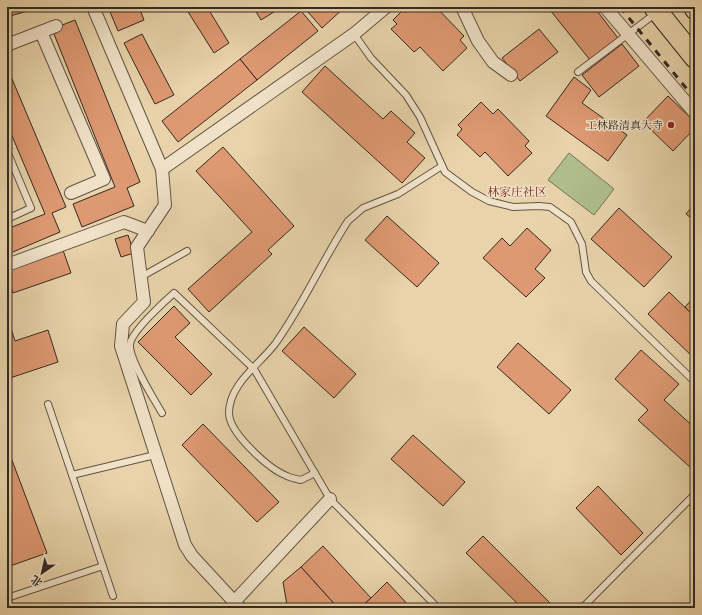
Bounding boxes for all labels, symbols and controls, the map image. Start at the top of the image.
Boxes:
place label: 工林路清真大寺 [586,118,663,132]
marker: 工林路清真大寺 [666,120,676,130]
district label: 林家庄社区 [487,184,547,199]
north arrow [22,553,62,593]
text: 北 [28,572,45,590]

